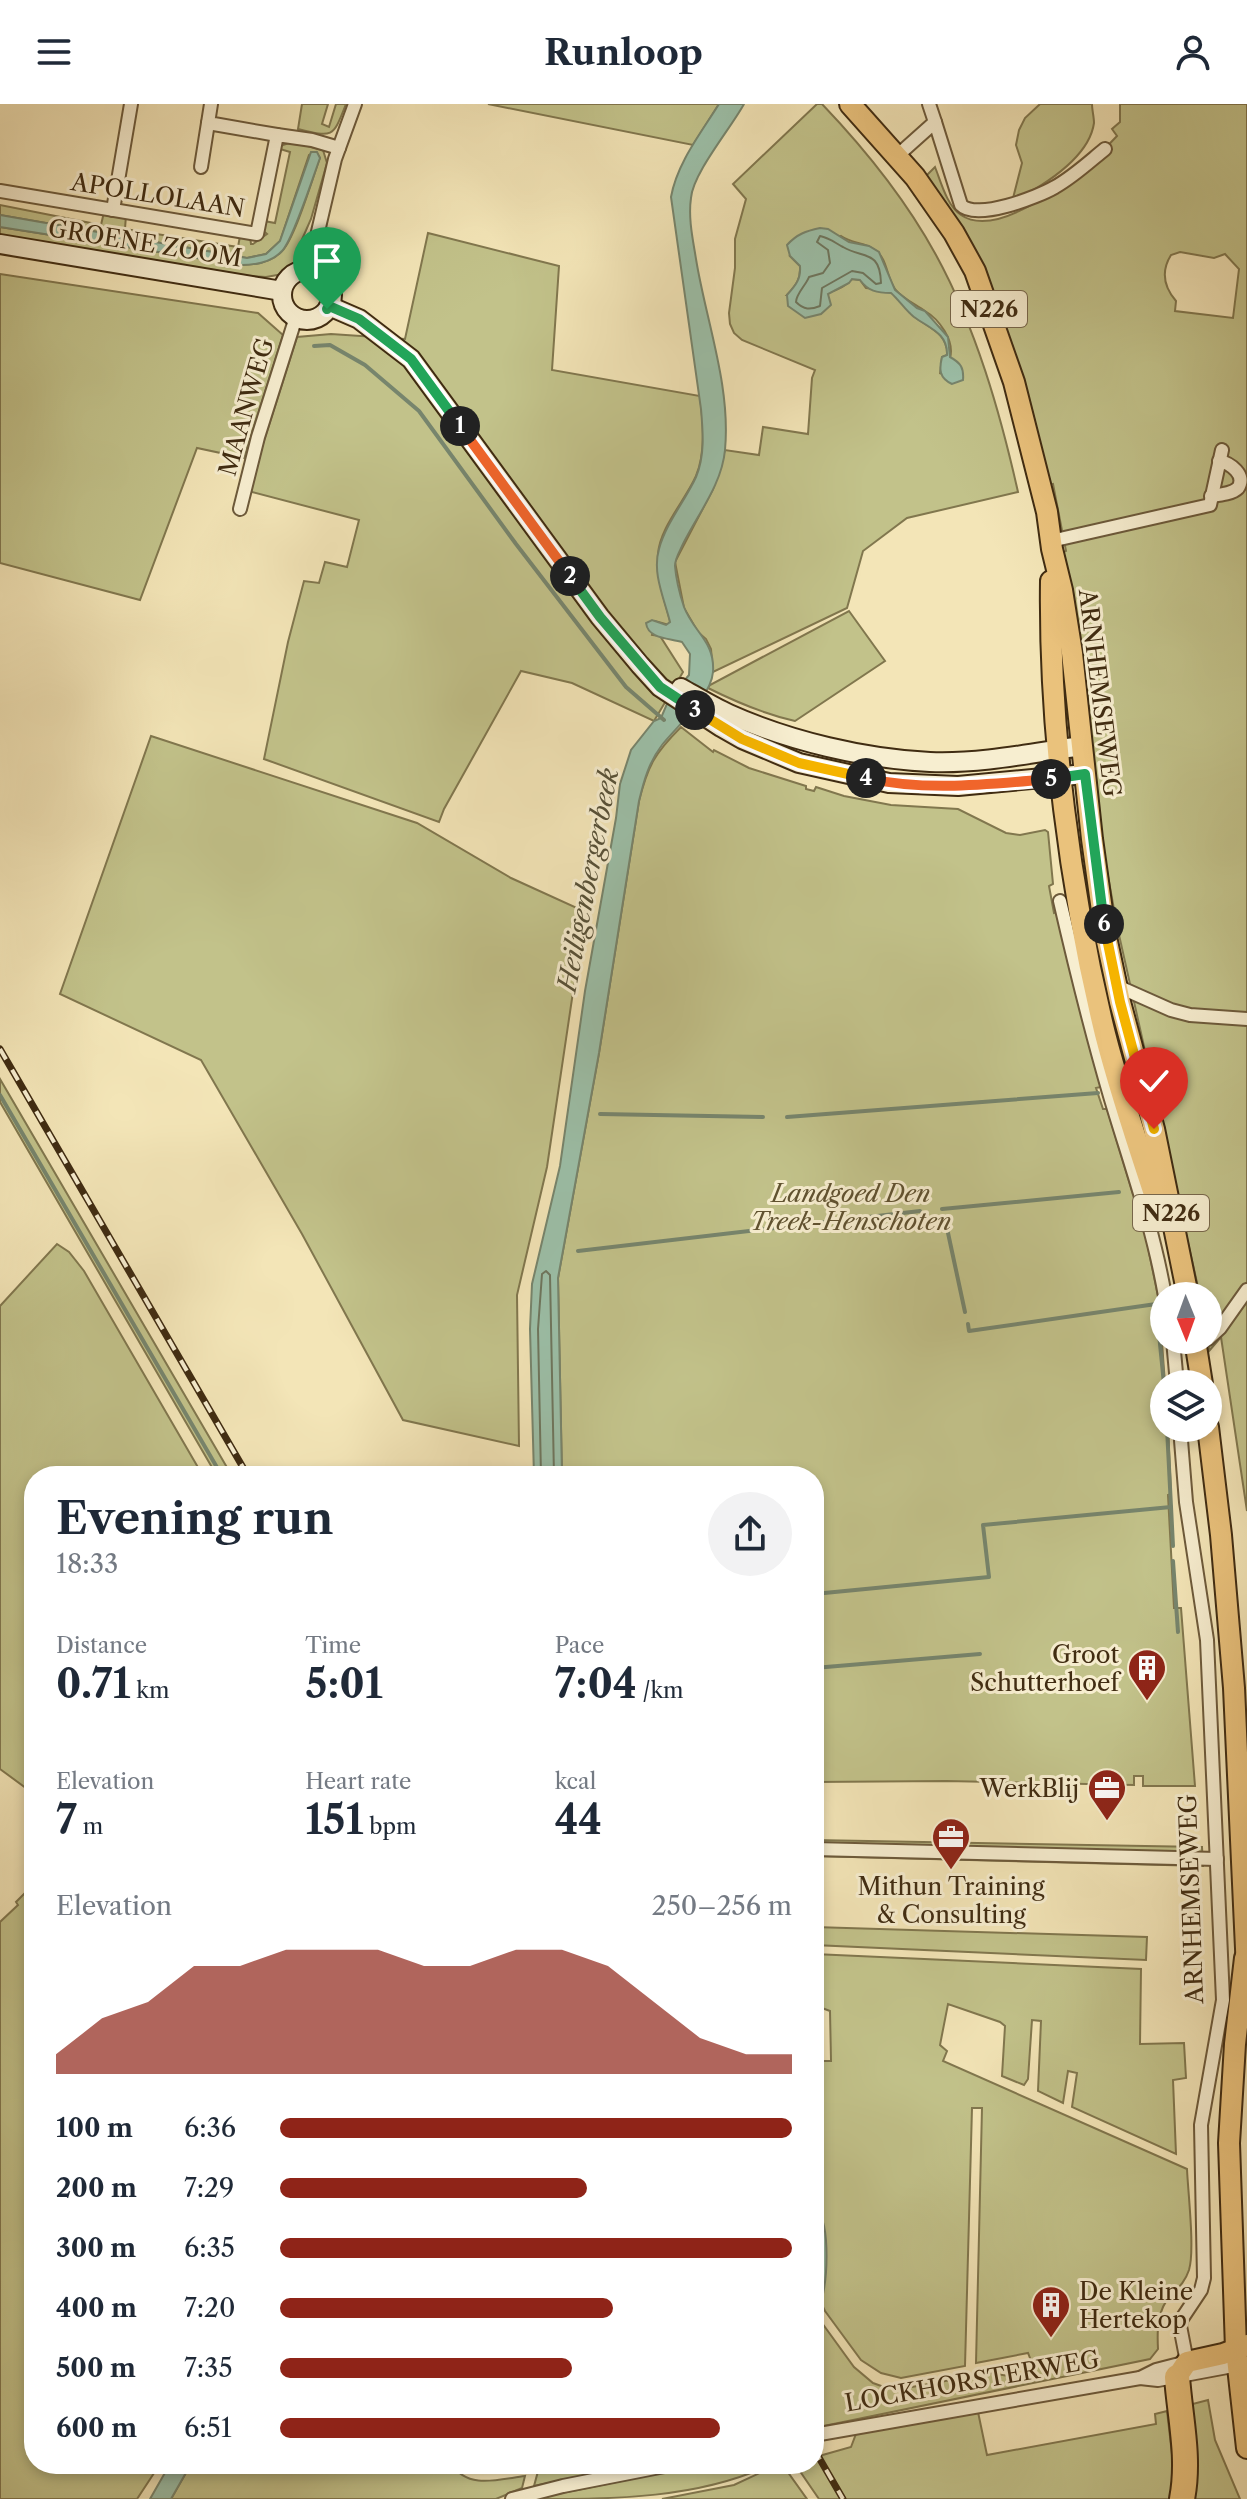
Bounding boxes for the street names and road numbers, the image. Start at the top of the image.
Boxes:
street label: APOLLOLAAN [68,167,247,223]
street label: GROENE ZOOM [46,213,244,273]
road number: N226 [951,291,1027,327]
street label: MAANWEG [213,335,279,479]
street label: ARNHEMSEWEG [1073,586,1127,799]
road number: N226 [1133,1195,1209,1231]
street label: ARNHEMSEWEG [1173,1794,1209,2005]
street label: LOCKHORSTERWEG [842,2344,1102,2418]

